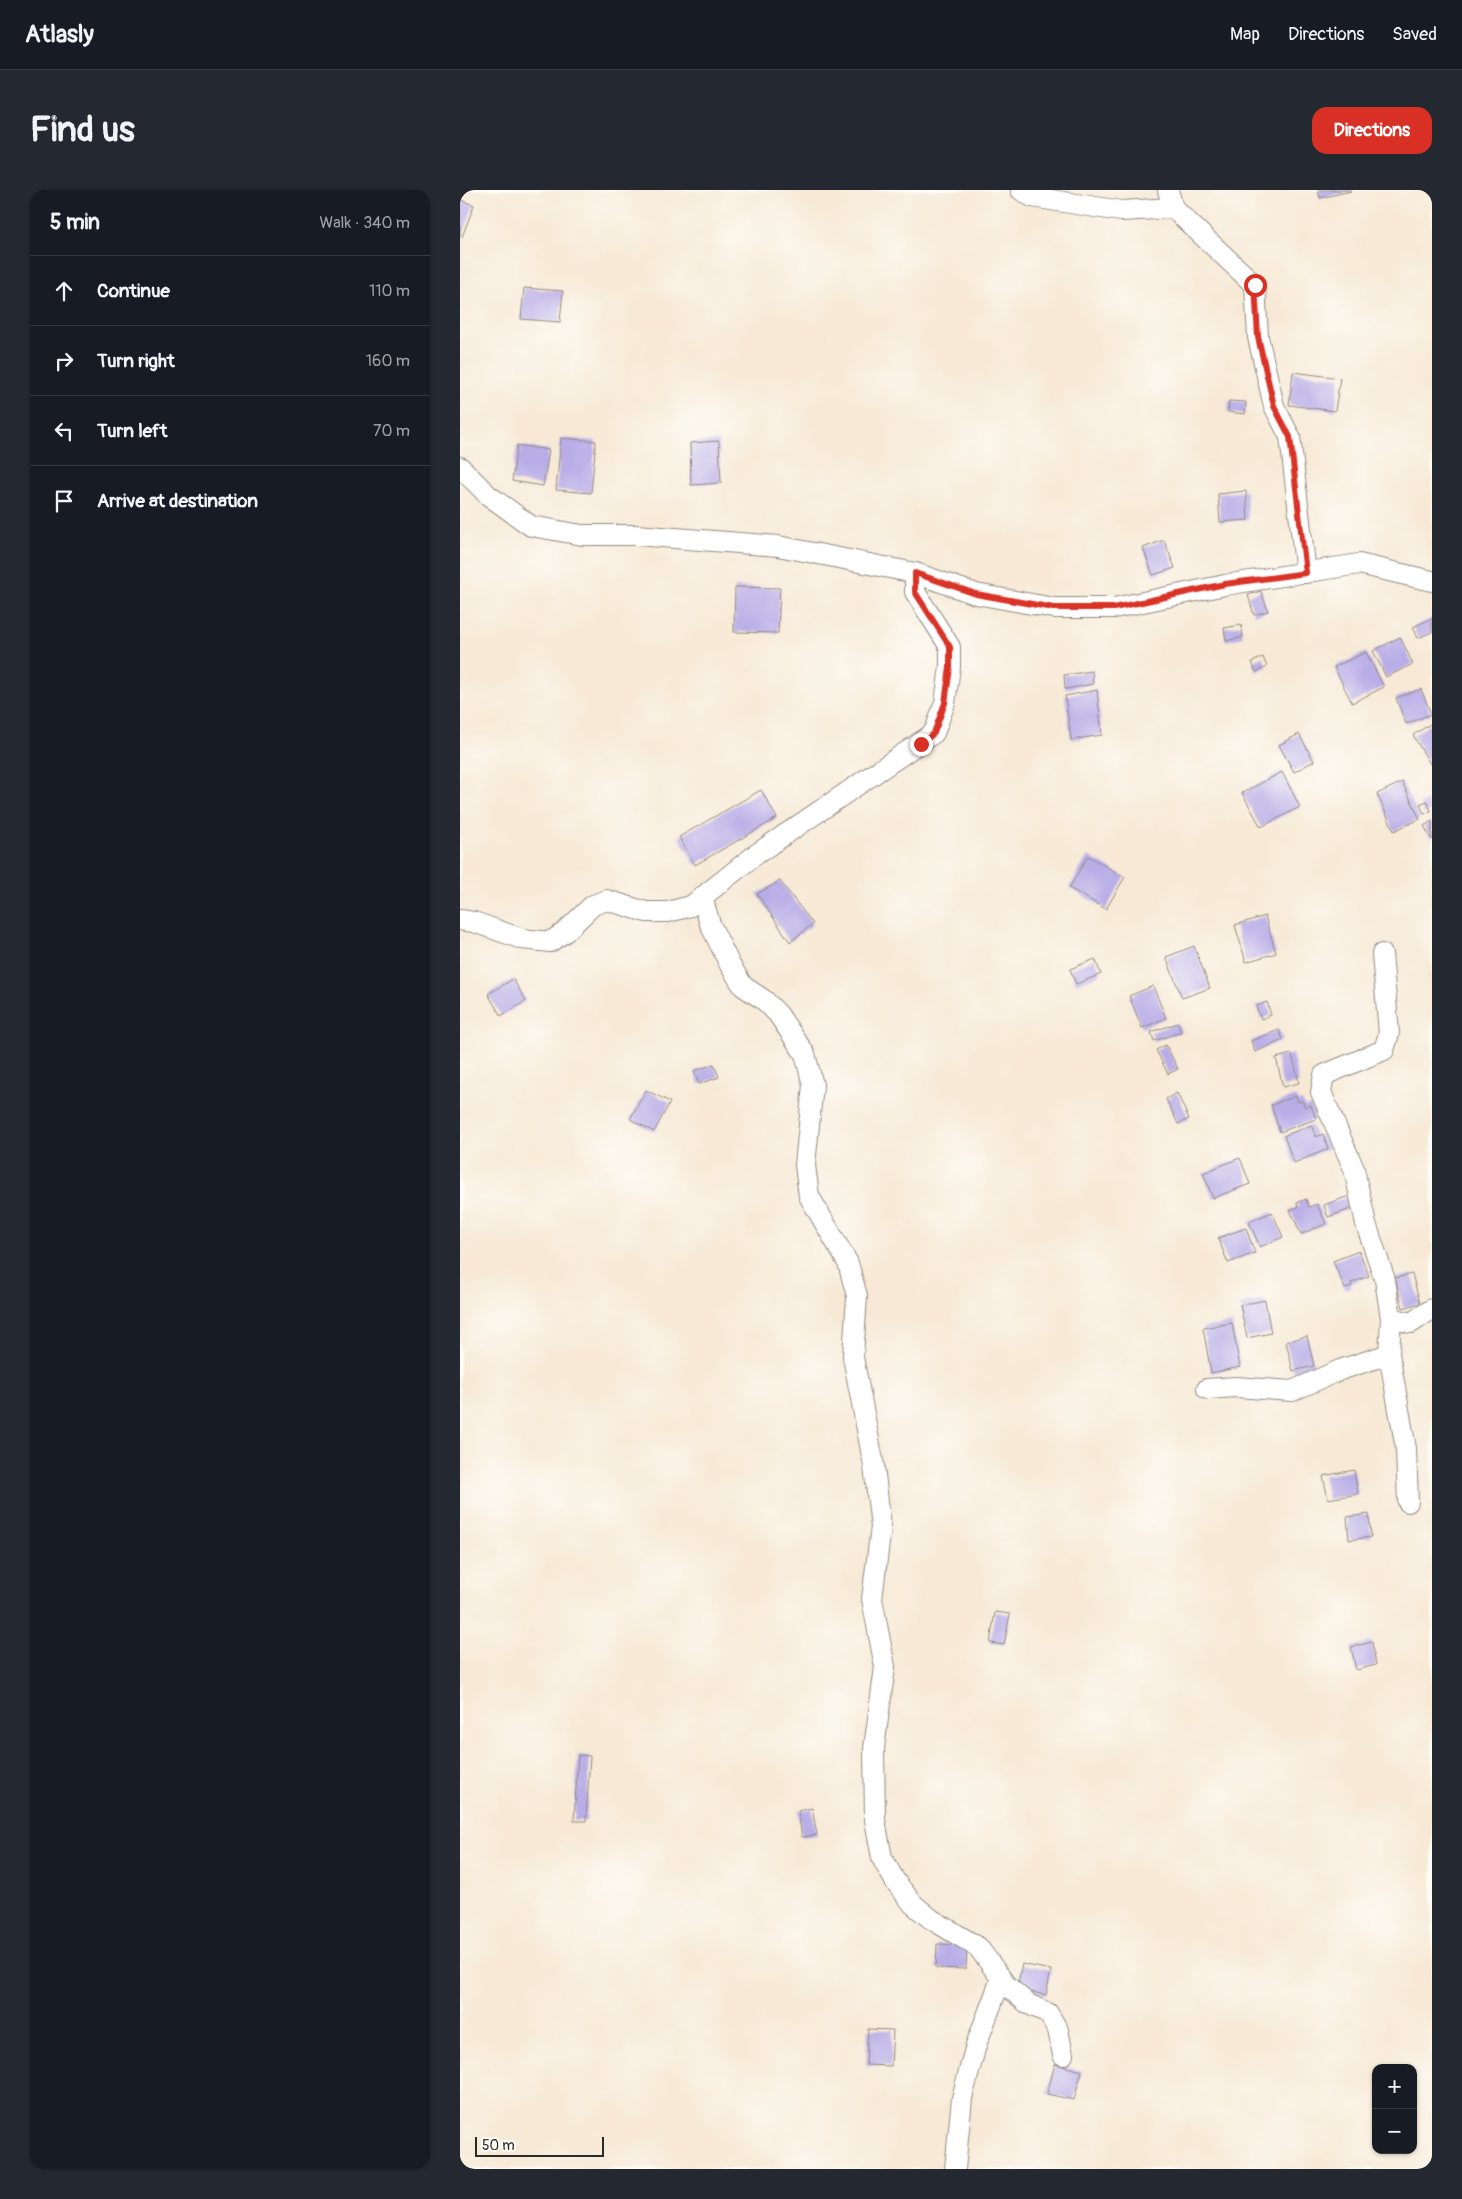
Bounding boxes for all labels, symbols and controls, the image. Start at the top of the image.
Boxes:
text: Atlasly [25,20,94,49]
text: Map [1230,23,1260,46]
text: Directions [1288,23,1364,46]
text: Saved [1392,23,1437,46]
button: Directions [1312,107,1432,154]
text: Find us [30,108,135,152]
text: 5 min [50,209,100,236]
text: Walk · 340 m [319,213,410,233]
route start [1244,274,1267,297]
icon: ahead [50,277,78,305]
text: Continue [97,279,170,303]
text: 110 m [369,281,410,301]
icon: right [50,347,78,375]
text: Turn right [97,349,175,373]
text: 160 m [366,351,410,371]
icon: left [50,417,78,445]
text: Turn left [97,419,167,443]
text: 70 m [373,421,410,441]
icon: arrive [50,487,78,515]
text: Arrive at destination [97,489,258,513]
route end [910,733,933,756]
map controls [1372,2064,1417,2154]
button: + [1372,2064,1417,2109]
button: − [1372,2109,1417,2154]
scale bar [475,2134,604,2157]
text: 50 m [482,2137,515,2154]

